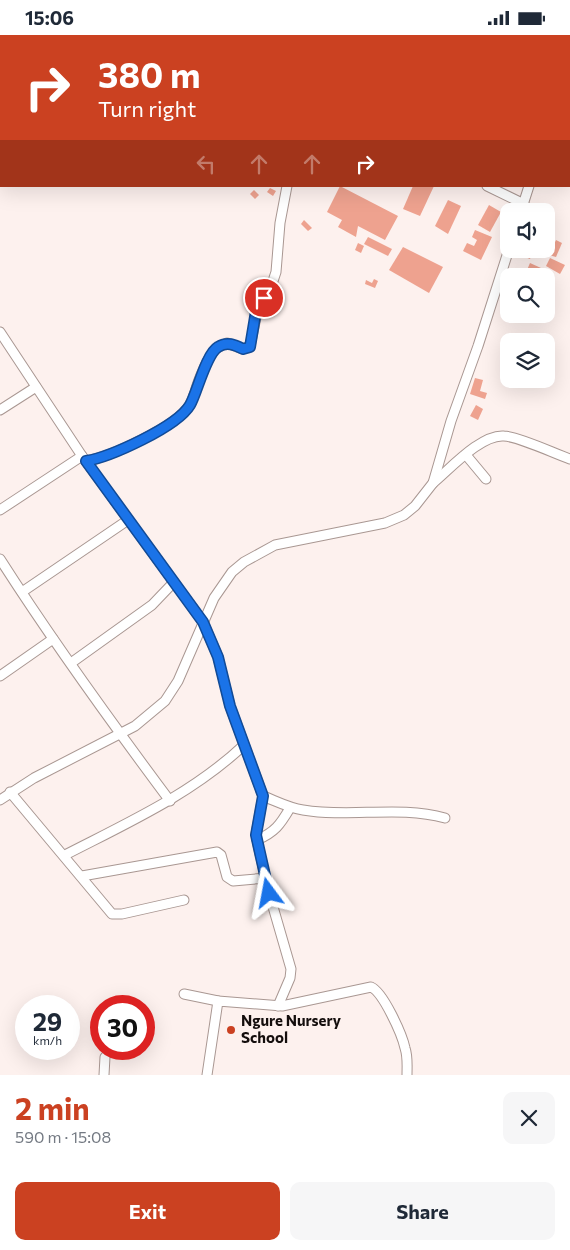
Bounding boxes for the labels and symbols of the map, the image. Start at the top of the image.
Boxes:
pin [243,277,285,319]
position arrow [242,866,294,918]
speed limit sign: 30 [90,995,155,1060]
place label: Ngure Nursery School [241,1011,342,1046]
marker: Ngure Nursery School [225,1024,237,1036]

